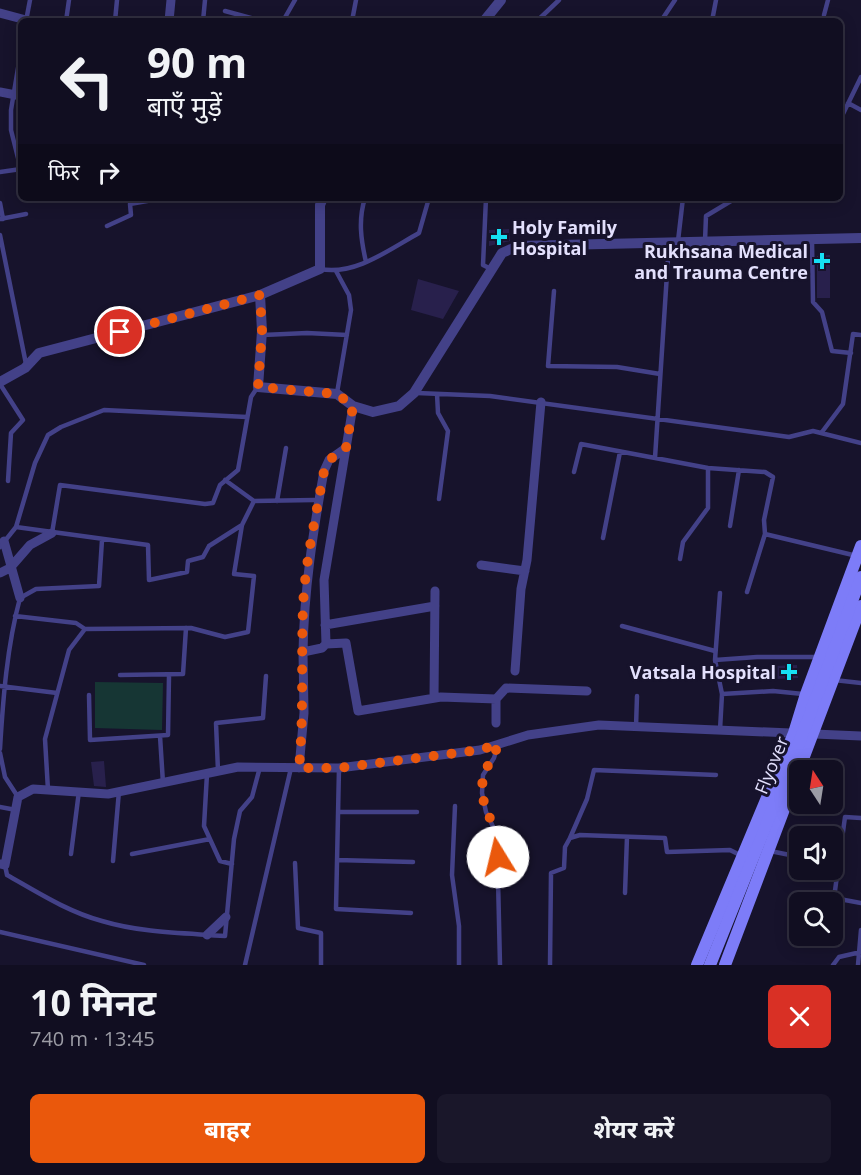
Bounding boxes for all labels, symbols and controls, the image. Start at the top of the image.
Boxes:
text: 90 m [147,33,247,90]
icon: left [48,42,126,120]
text: बाएँ मुड़ें [147,87,222,124]
text: फिर [48,156,80,186]
icon: right [92,156,125,189]
place label: Holy Family Hospital [512,215,618,260]
marker: Holy Family Hospital [490,228,508,246]
place label: Rukhsana Medical and Trauma Centre [634,239,808,284]
marker: Rukhsana Medical and Trauma Centre [813,252,831,270]
pin [94,306,145,357]
icon: arrive [103,315,136,348]
place label: Vatsala Hospital [630,660,776,684]
marker: Vatsala Hospital [780,663,798,681]
street label: Flyover [749,732,794,797]
north arrow [789,760,843,814]
map controls [789,760,843,946]
position arrow [466,825,530,889]
button: sound [789,826,843,880]
button: search [789,892,843,946]
text: 10 मिनट [30,978,156,1027]
button: close [768,985,831,1048]
text: 740 m · 13:45 [30,1025,155,1052]
button: बाहर [30,1094,425,1163]
button: शेयर करें [437,1094,831,1163]

